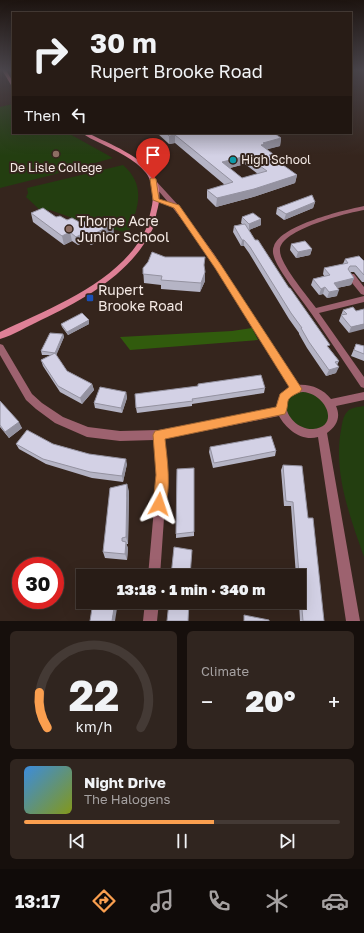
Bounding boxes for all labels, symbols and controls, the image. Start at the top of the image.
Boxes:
text: 30 m [90,26,157,59]
icon: right [24,28,76,80]
text: Rupert Brooke Road [90,60,263,82]
icon: left [68,104,90,126]
text: Then [24,106,60,124]
pin [136,138,170,179]
icon: arrive [142,144,164,166]
marker: De Lisle College [51,149,61,159]
place label: High School [241,152,311,167]
marker: High School [228,155,238,165]
place label: De Lisle College [10,160,102,175]
place label: Thorpe Acre Junior School [77,212,169,245]
marker: Thorpe Acre Junior School [64,224,74,234]
place label: Rupert Brooke Road [98,281,183,314]
marker: Rupert Brooke Road [85,293,95,303]
position arrow [138,483,180,525]
speed limit sign: 30 [12,557,64,609]
text: 13:18 · 1 min · 340 m [117,580,265,598]
text: Climate [201,663,249,679]
text: 22 [68,670,119,720]
text: 20° [245,683,296,719]
text: − [201,688,213,715]
text: + [328,688,340,715]
text: km/h [75,718,112,735]
text: Night Drive [84,773,166,791]
text: The Halogens [84,791,170,807]
icon: previous [66,830,88,852]
icon: pause [171,830,193,852]
icon: next [276,830,298,852]
icon: directions [90,887,118,915]
icon: music [148,887,176,915]
icon: phone [205,887,233,915]
icon: climate [263,887,291,915]
icon: car [321,887,349,915]
text: 13:17 [15,890,60,912]

